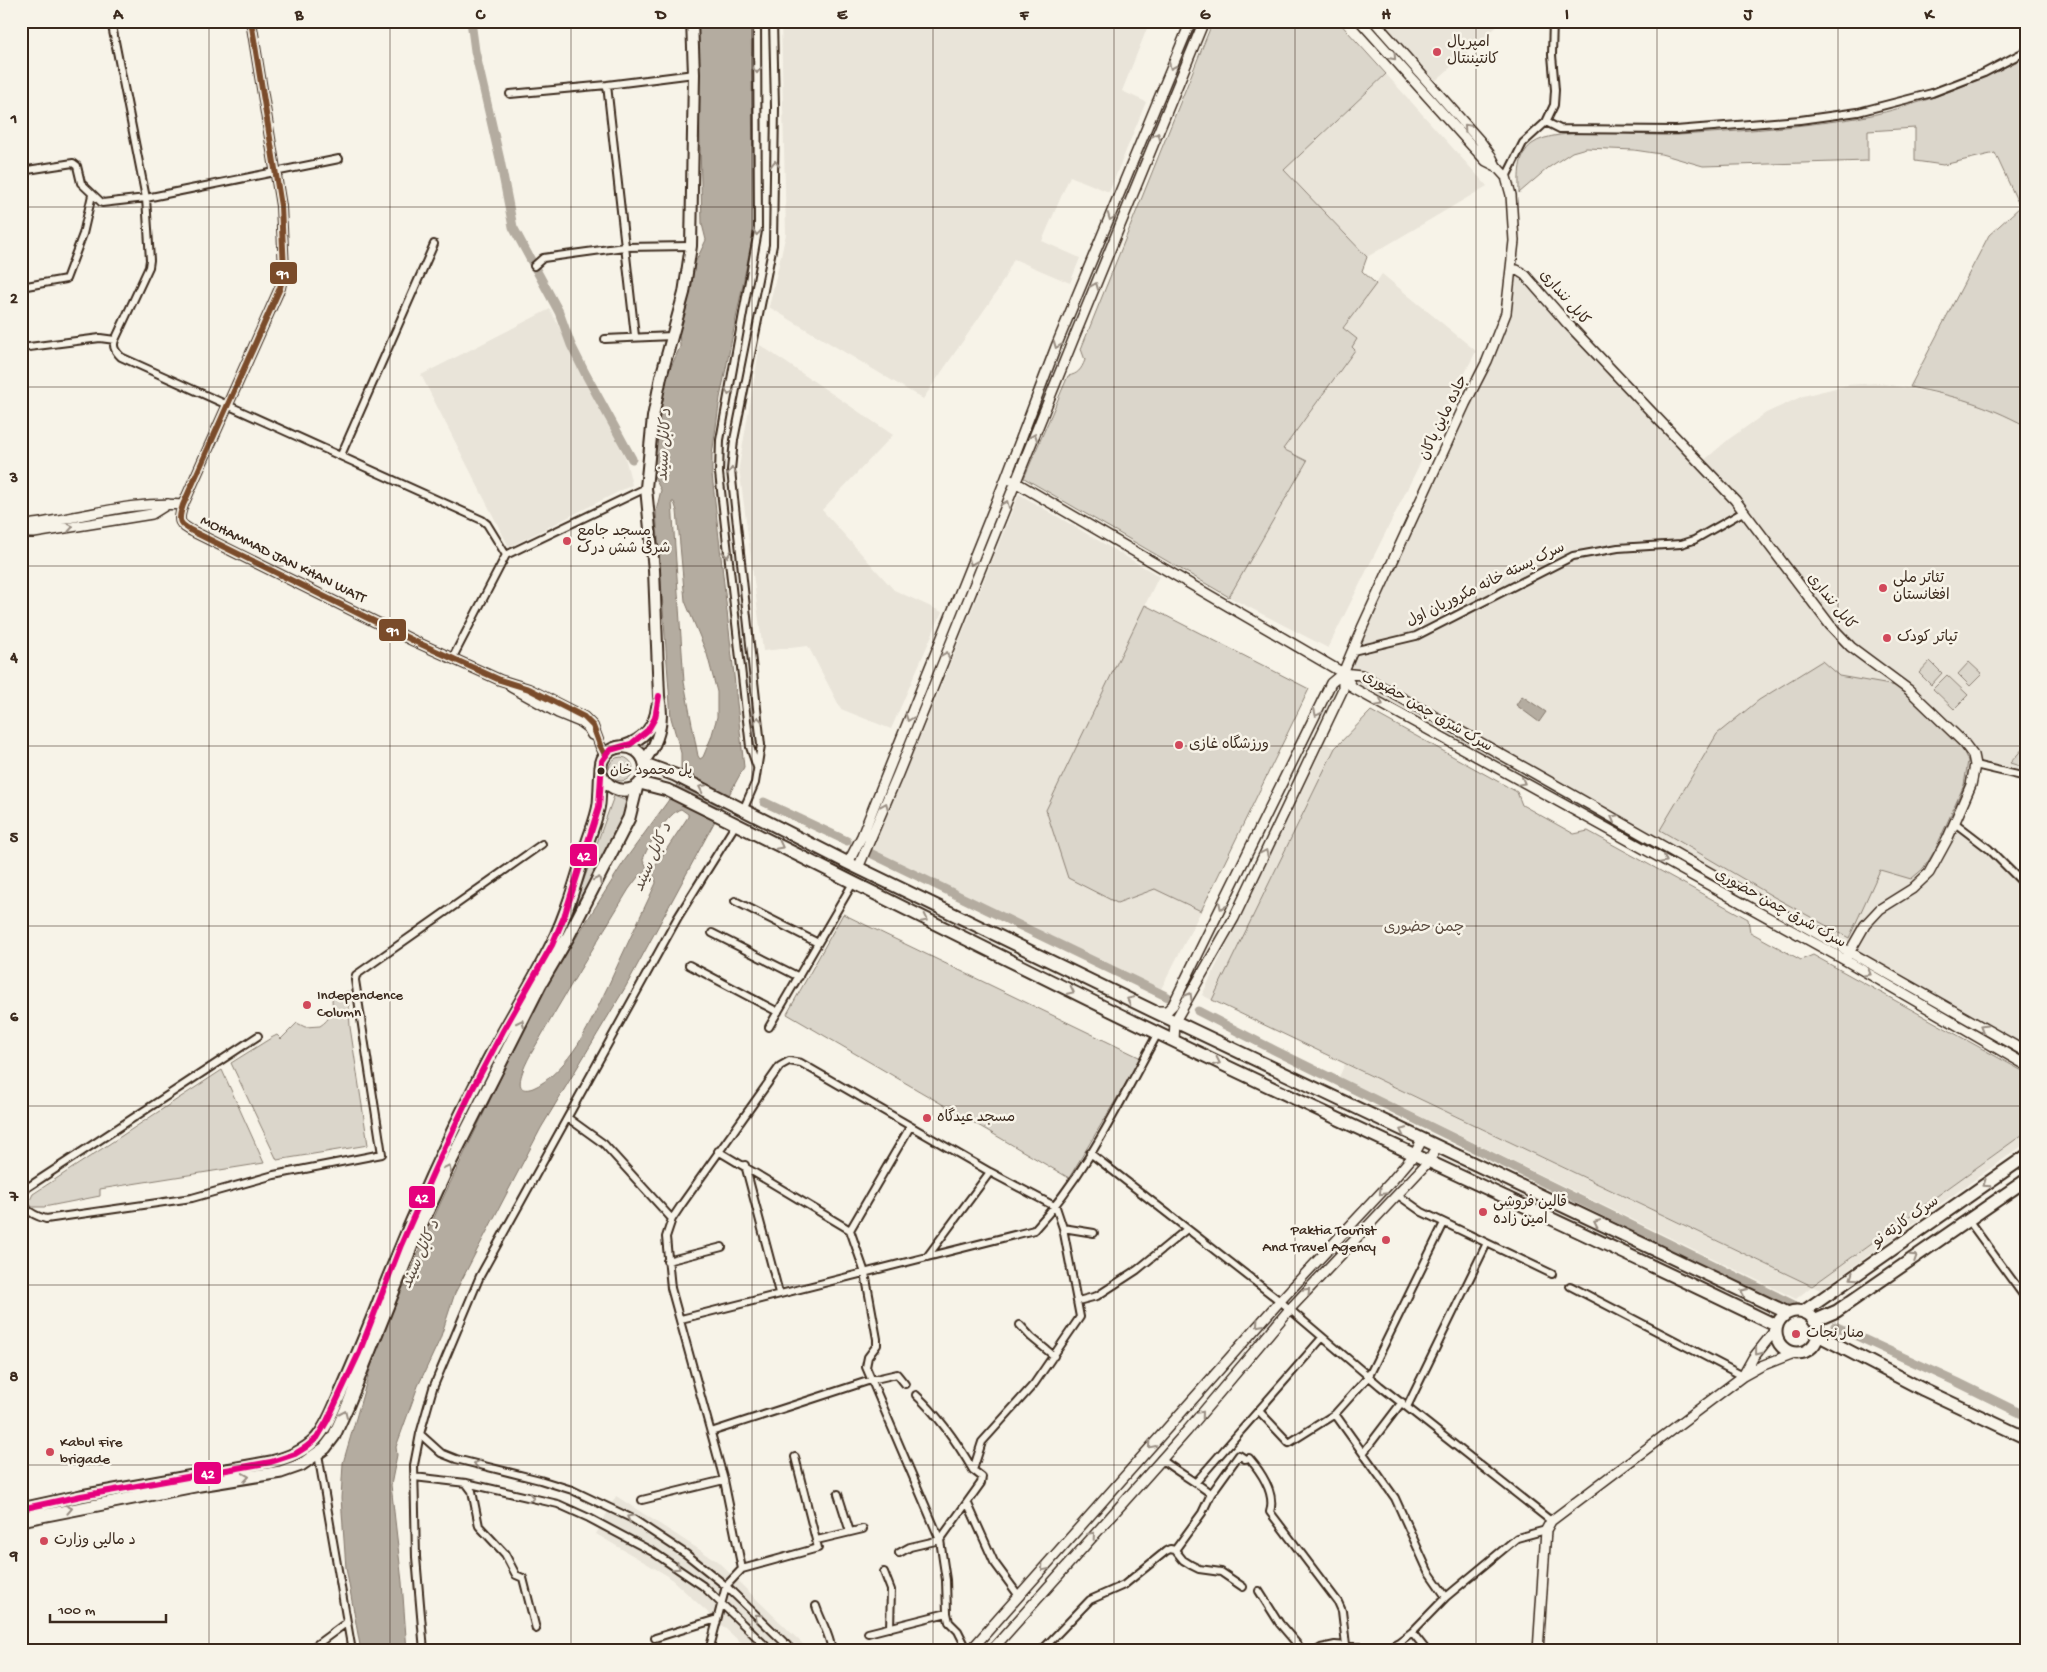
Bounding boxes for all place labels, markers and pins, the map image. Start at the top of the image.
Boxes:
place label: امپریال کانتیننتال [1447,34,1499,69]
marker: امپریال کانتیننتال [1431,46,1443,58]
place label: مسجد جامع شرقی شش درک [577,523,670,558]
marker: مسجد جامع شرقی شش درک [561,535,573,547]
place label: تئاتر ملی افغانستان [1893,570,1950,605]
marker: تئاتر ملی افغانستان [1877,582,1889,594]
place label: تیاتر کودک [1897,629,1958,647]
marker: تیاتر کودک [1881,632,1893,644]
place label: ورزشگاه غازی [1189,734,1269,754]
marker: ورزشگاه غازی [1173,739,1185,751]
place label: پل محمود خان [610,763,692,780]
marker: پل محمود خان [596,766,606,776]
place label: Independence Column [317,987,403,1022]
marker: Independence Column [301,999,313,1011]
place label: مسجد عیدگاه [937,1107,1015,1127]
marker: مسجد عیدگاه [921,1112,933,1124]
place label: قالین فروشی امین زاده [1493,1194,1567,1229]
marker: قالین فروشی امین زاده [1477,1206,1489,1218]
place label: Paktia Tourist And Travel Agency [1262,1222,1378,1257]
marker: Paktia Tourist And Travel Agency [1380,1234,1392,1246]
place label: منار نجات [1806,1325,1864,1343]
marker: منار نجات [1790,1328,1802,1340]
place label: Kabul Fire brigade [60,1434,123,1469]
marker: Kabul Fire brigade [44,1446,56,1458]
place label: د مالیی وزارت [54,1532,136,1550]
marker: د مالیی وزارت [38,1535,50,1547]

